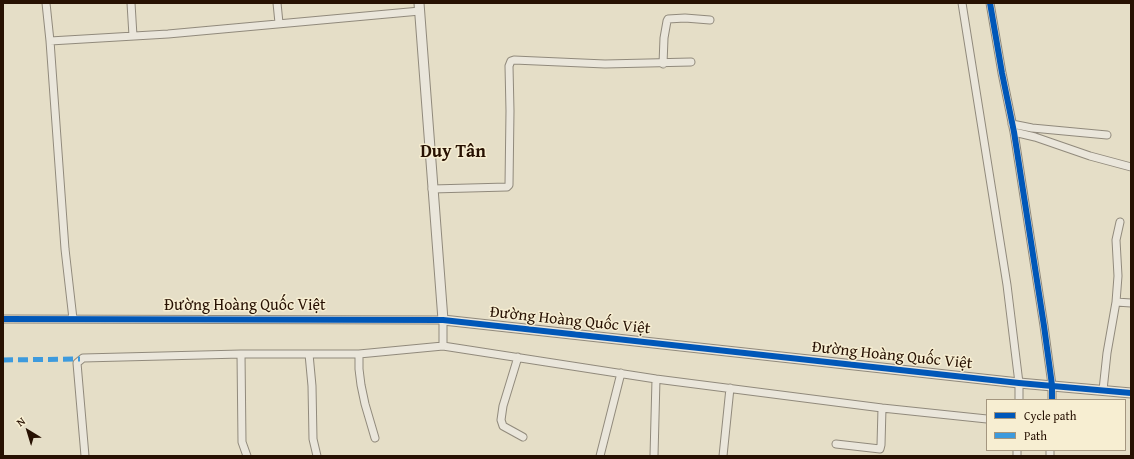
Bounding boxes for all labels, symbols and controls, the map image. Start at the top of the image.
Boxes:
district label: Duy Tân [420,141,486,163]
street label: Đường Hoàng Quốc Việt [164,296,326,316]
street label: Đường Hoàng Quốc Việt [489,303,651,339]
street label: Đường Hoàng Quốc Việt [811,338,973,374]
legend [986,399,1126,451]
text: Cycle path [1024,407,1076,424]
north arrow [8,411,48,451]
text: N [13,413,28,430]
text: Path [1024,427,1047,444]

